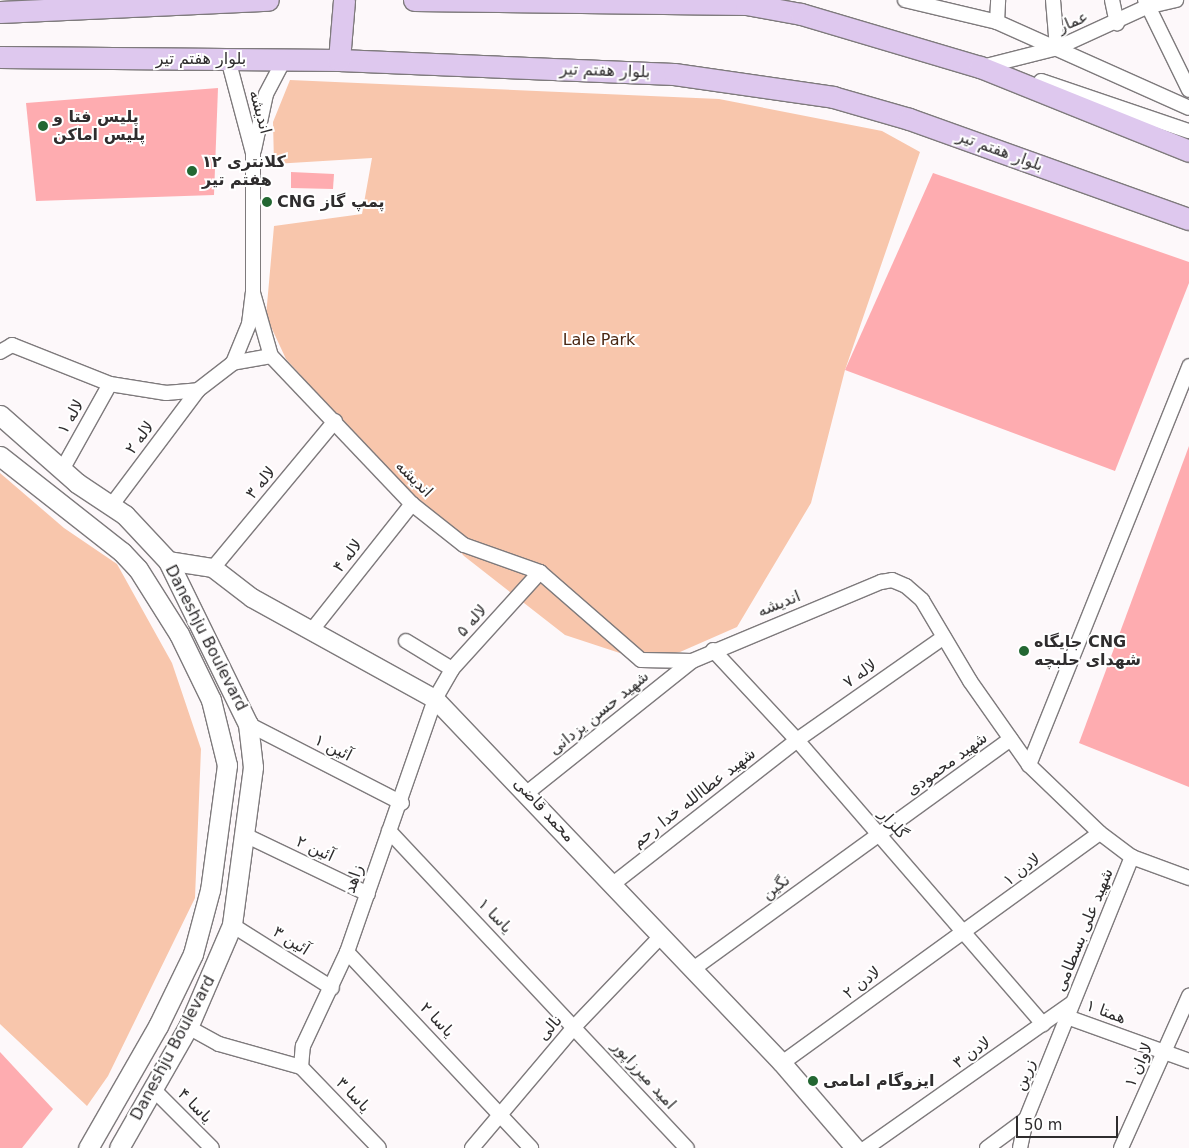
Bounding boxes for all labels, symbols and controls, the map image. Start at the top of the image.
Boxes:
street label: عمار [1055,7,1091,37]
street label: بلوار هفتم تیر [156,49,246,69]
street label: بلوار هفتم تیر [559,60,651,82]
street label: اندیشه [245,88,275,136]
place label: پلیس فتا و پلیس اماکن [53,107,145,145]
marker: پلیس فتا و پلیس اماکن [37,120,49,132]
street label: بلوار هفتم تیر [954,127,1046,175]
place label: کلانتری ۱۲ هفتم تیر [202,152,286,190]
marker: کلانتری ۱۲ هفتم تیر [186,165,198,177]
place label: CNG پمپ گاز [277,192,385,212]
marker: CNG پمپ گاز [261,196,273,208]
park label: Lale Park [563,330,635,350]
street label: لاله ۱ [54,396,88,438]
street label: لاله ۲ [121,418,159,458]
street label: اندیشه [391,456,437,502]
street label: لاله ۳ [242,463,280,503]
street label: لاله ۴ [329,536,367,576]
street label: Daneshju Boulevard [161,562,251,714]
street label: اندیشه [755,587,803,621]
street label: لاله ۵ [453,601,491,641]
place label: جایگاه CNG شهدای حلبچه [1034,632,1141,670]
marker: جایگاه CNG شهدای حلبچه [1018,645,1030,657]
street label: لاله ۷ [840,656,880,692]
street label: شهید حسن یزدانی [545,667,653,759]
street label: شهید محمودی [903,728,991,800]
street label: آئین ۱ [311,730,355,766]
street label: شهید عطاالله خدا رحم [629,744,759,852]
street label: محمد قاضی [509,774,579,846]
street label: گلزار [875,805,911,843]
street label: آئین ۲ [293,832,337,866]
street label: لادن ۱ [1000,850,1044,890]
street label: زاهد [340,862,368,896]
street label: شهید علی بسطامی [1051,866,1117,994]
street label: نگین [758,870,794,904]
street label: یاسا ۱ [474,894,516,938]
street label: آئین ۳ [269,922,313,960]
street label: لادن ۲ [840,963,884,1003]
street label: Daneshju Boulevard [127,972,219,1124]
street label: همتا ۱ [1083,996,1129,1028]
street label: یاسا ۲ [416,998,458,1042]
street label: نالی [534,1011,566,1045]
street label: لادن ۳ [949,1033,995,1073]
street label: امید میرزاپور [608,1037,680,1113]
street label: لاوان ۱ [1121,1040,1157,1090]
street label: زرین [1010,1057,1040,1093]
place label: ایزوگام امامی [823,1071,934,1091]
street label: یاسا ۳ [332,1073,374,1117]
marker: ایزوگام امامی [807,1075,819,1087]
street label: یاسا ۴ [174,1085,216,1127]
scale bar [1019,1106,1122,1138]
text: 50 m [1024,1116,1062,1134]

